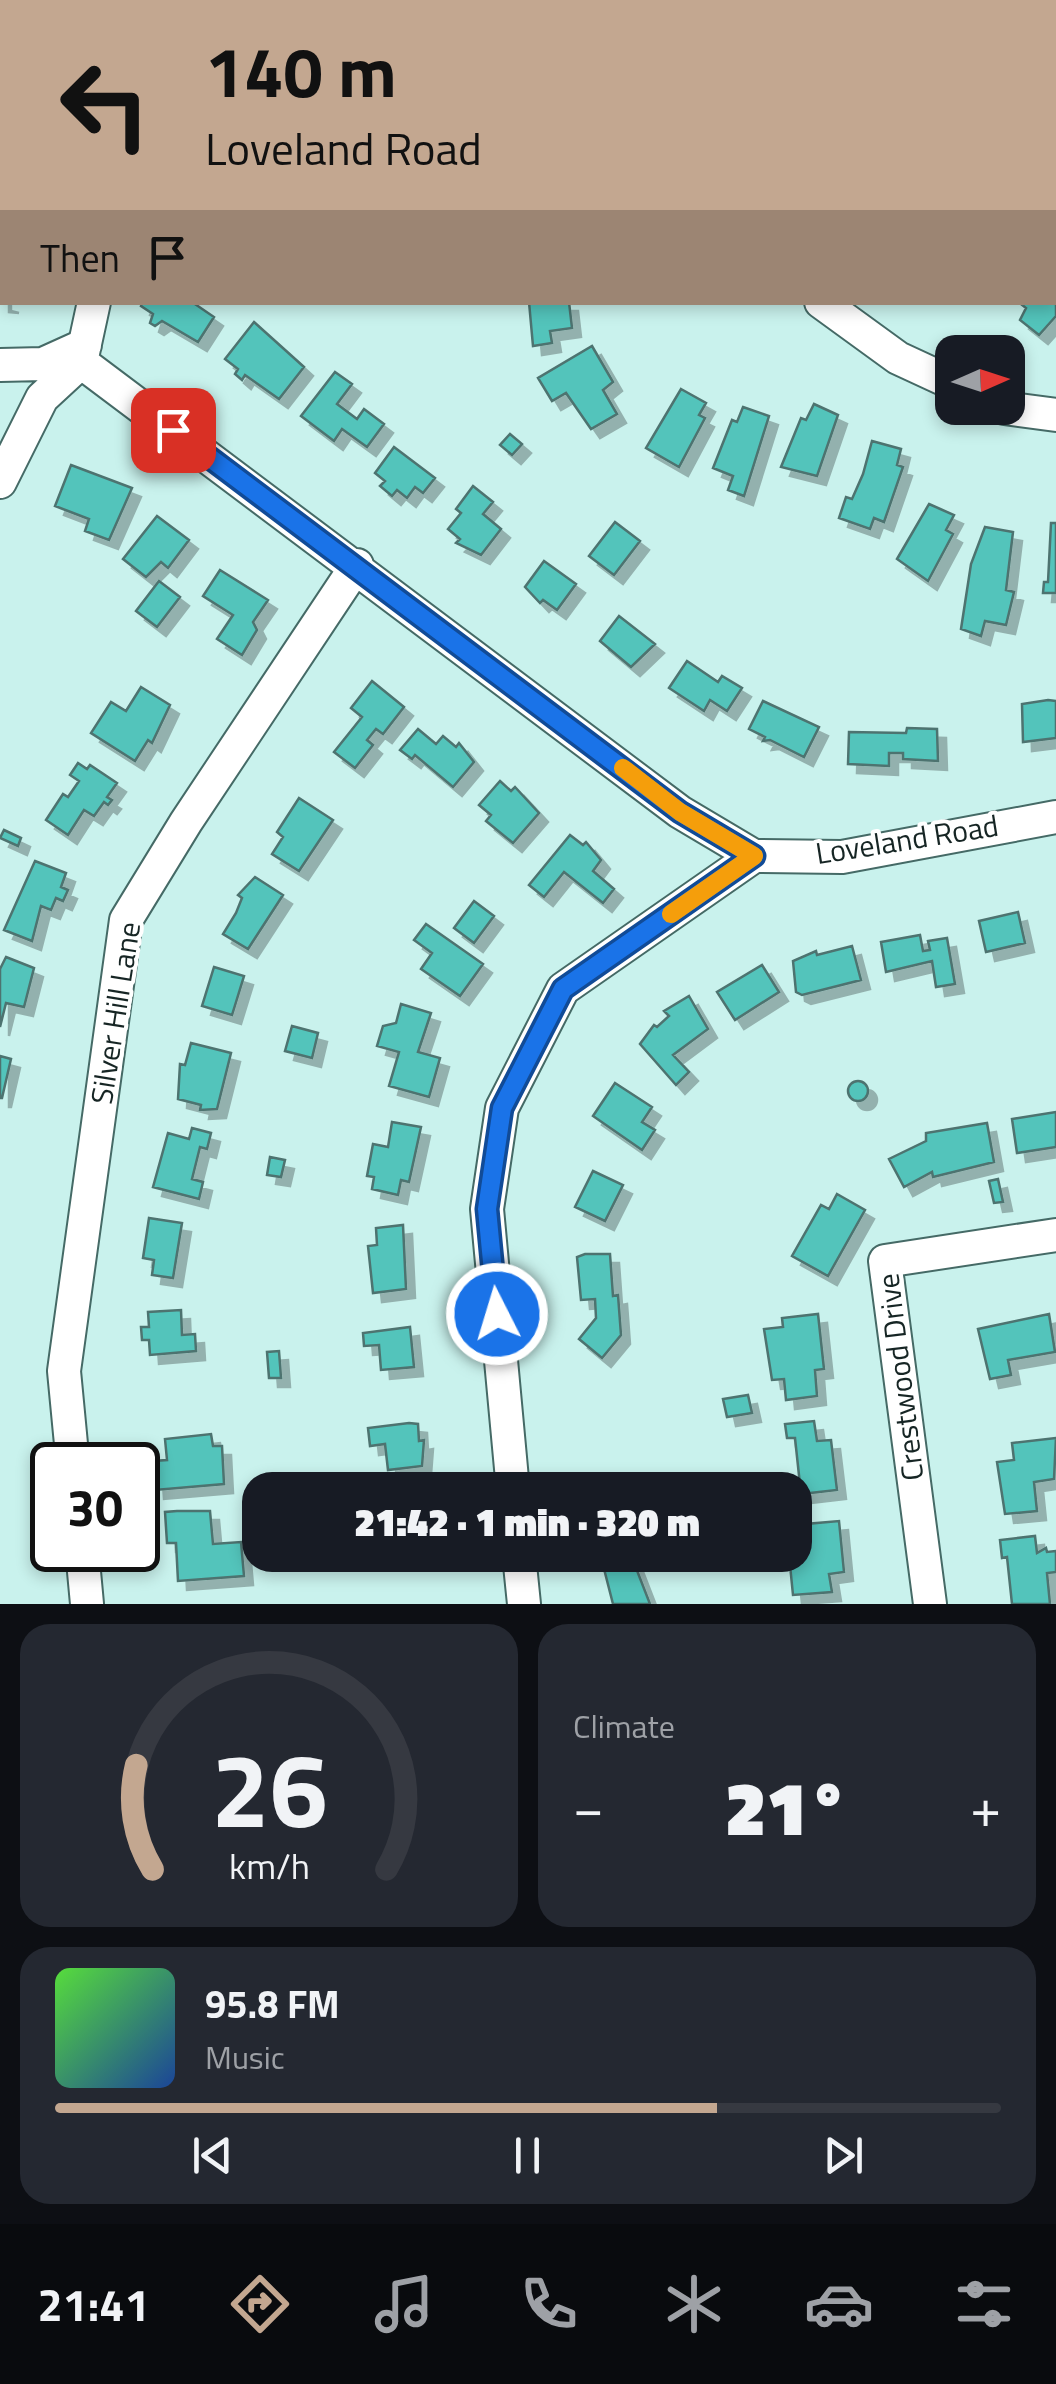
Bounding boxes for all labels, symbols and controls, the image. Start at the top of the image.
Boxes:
text: 140 m [205,18,397,124]
icon: left [40,40,170,170]
text: Loveland Road [205,114,482,182]
text: Then [40,229,120,287]
icon: arrive [140,230,195,285]
north arrow [935,335,1025,425]
map controls [935,335,1025,425]
pin [131,388,216,473]
icon: arrive [146,403,201,458]
street label: Loveland Road [812,802,1002,876]
street label: Silver Hill Lane [78,918,152,1107]
position arrow [445,1262,549,1366]
street label: Crestwood Drive [864,1271,936,1483]
speed limit sign: 30 [30,1442,160,1572]
text: 21:42 · 1 min · 320 m [354,1493,700,1551]
text: Climate [573,1702,675,1750]
text: 26 [211,1709,327,1867]
text: 21° [725,1750,849,1864]
text: − [573,1765,604,1848]
text: + [970,1765,1001,1848]
text: km/h [229,1838,309,1893]
text: 95.8 FM [205,1975,340,2033]
text: Music [205,2033,285,2081]
icon: previous [185,2128,240,2183]
icon: pause [500,2128,555,2183]
icon: next [816,2128,871,2183]
icon: directions [225,2269,295,2339]
icon: music [369,2269,439,2339]
icon: phone [514,2269,584,2339]
icon: climate [659,2269,729,2339]
icon: car [804,2269,874,2339]
icon: filters [949,2269,1019,2339]
text: 21:41 [37,2270,150,2338]

